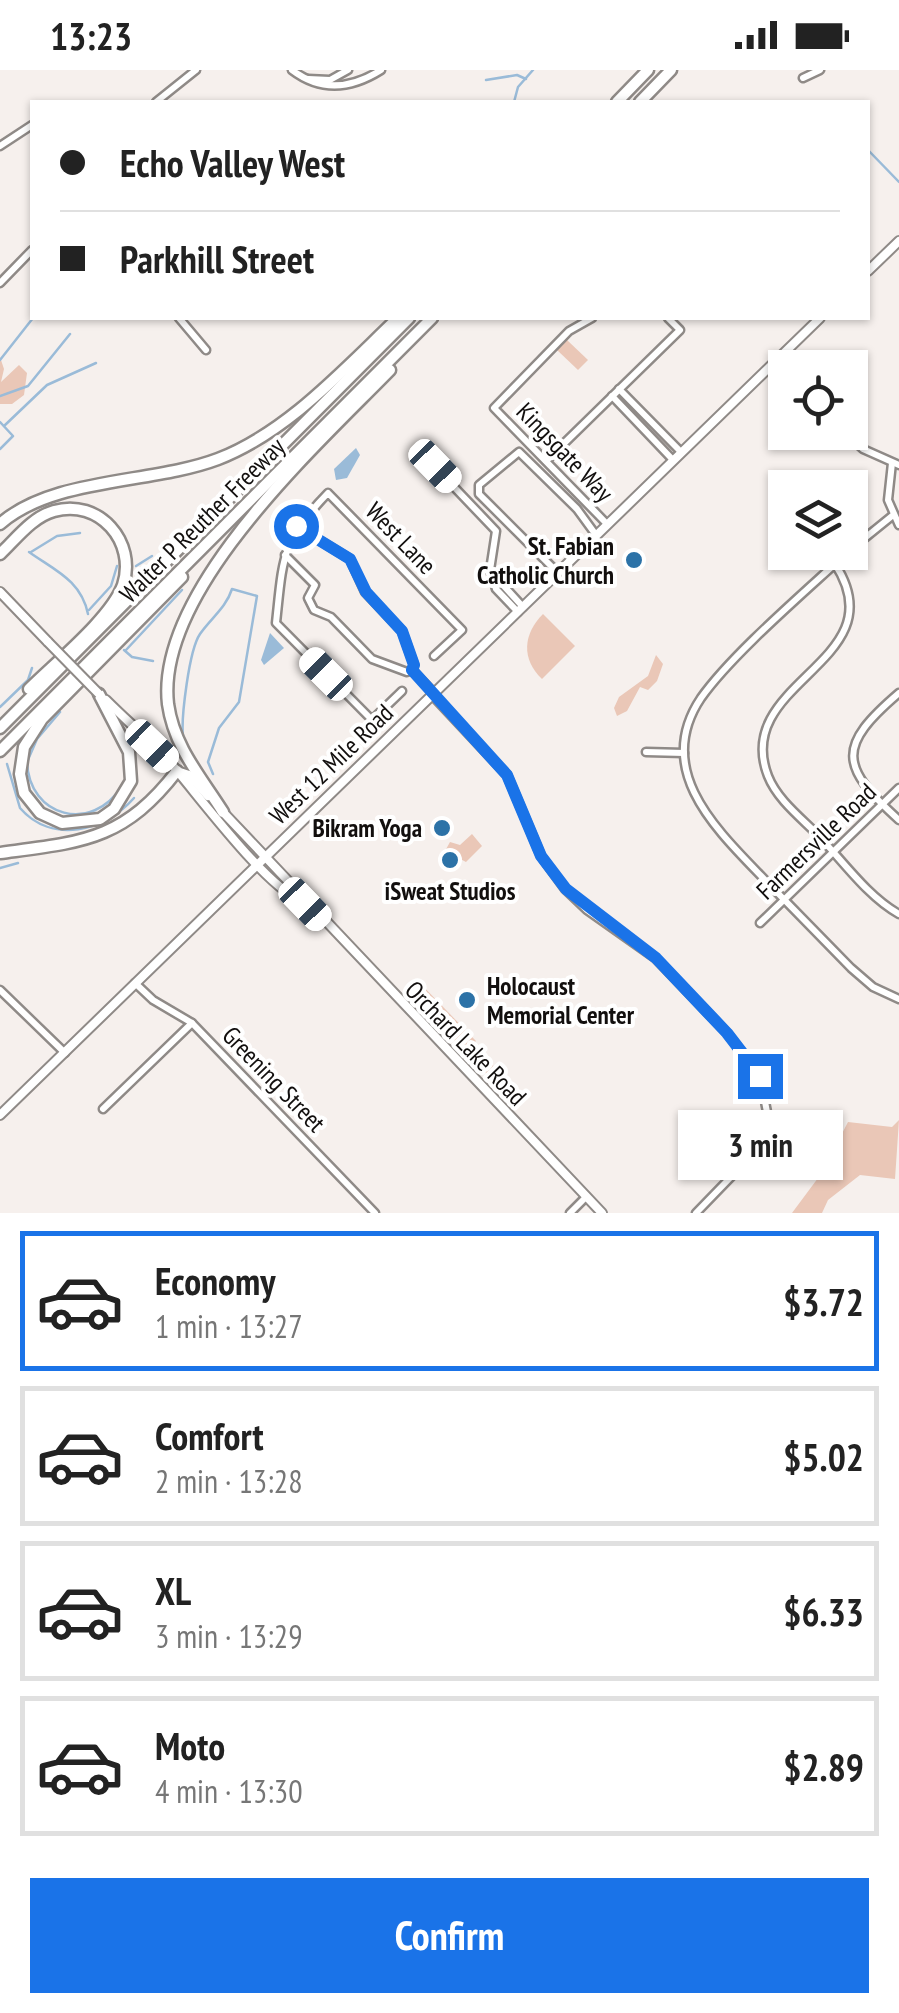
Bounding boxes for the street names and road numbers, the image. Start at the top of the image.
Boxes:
street label: Kingsgate Way [510,396,621,509]
street label: Walter P Reuther Freeway [113,430,292,609]
street label: West Lane [359,495,443,581]
street label: West 12 Mile Road [262,697,400,831]
street label: Farmersville Road [749,776,883,906]
street label: Orchard Lake Road [399,974,533,1112]
street label: Greening Street [216,1019,332,1139]

